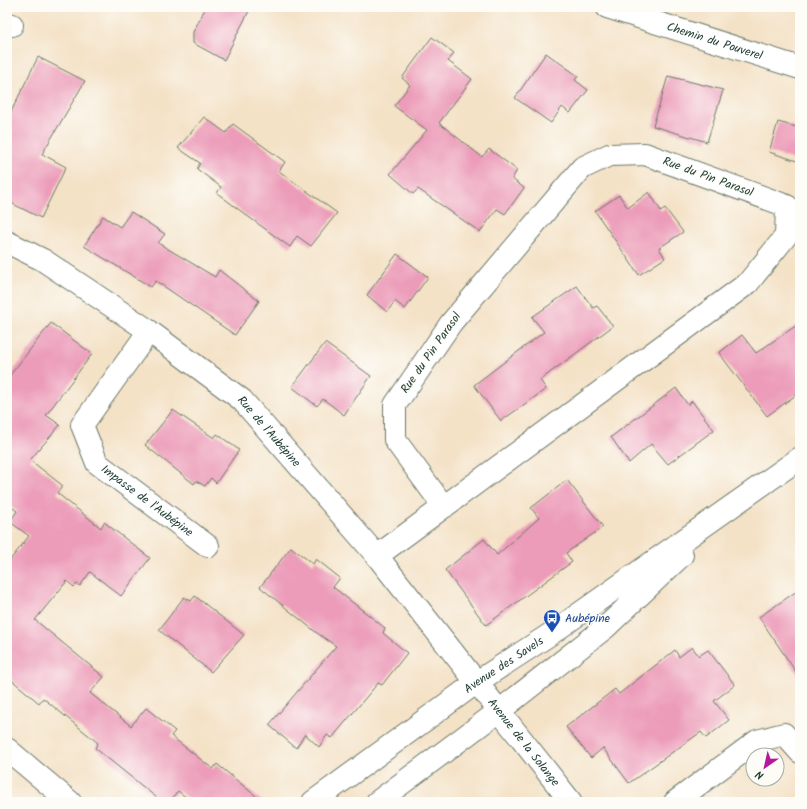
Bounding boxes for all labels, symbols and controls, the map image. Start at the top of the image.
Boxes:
street label: Chemin du Pouverel [664,17,765,65]
street label: Rue du Pin Parasol [660,152,756,202]
street label: Rue du Pin Parasol [396,308,466,398]
street label: Rue de l'Aubépine [233,391,306,472]
street label: Impasse de l'Aubépine [97,460,198,542]
bus stop icon: Aubépine [542,608,562,633]
place label: Aubépine [565,609,611,628]
street label: Avenue des Savels [460,631,547,698]
street label: Avenue de la Solange [483,694,565,791]
north arrow [745,747,785,787]
text: N [752,765,768,784]

